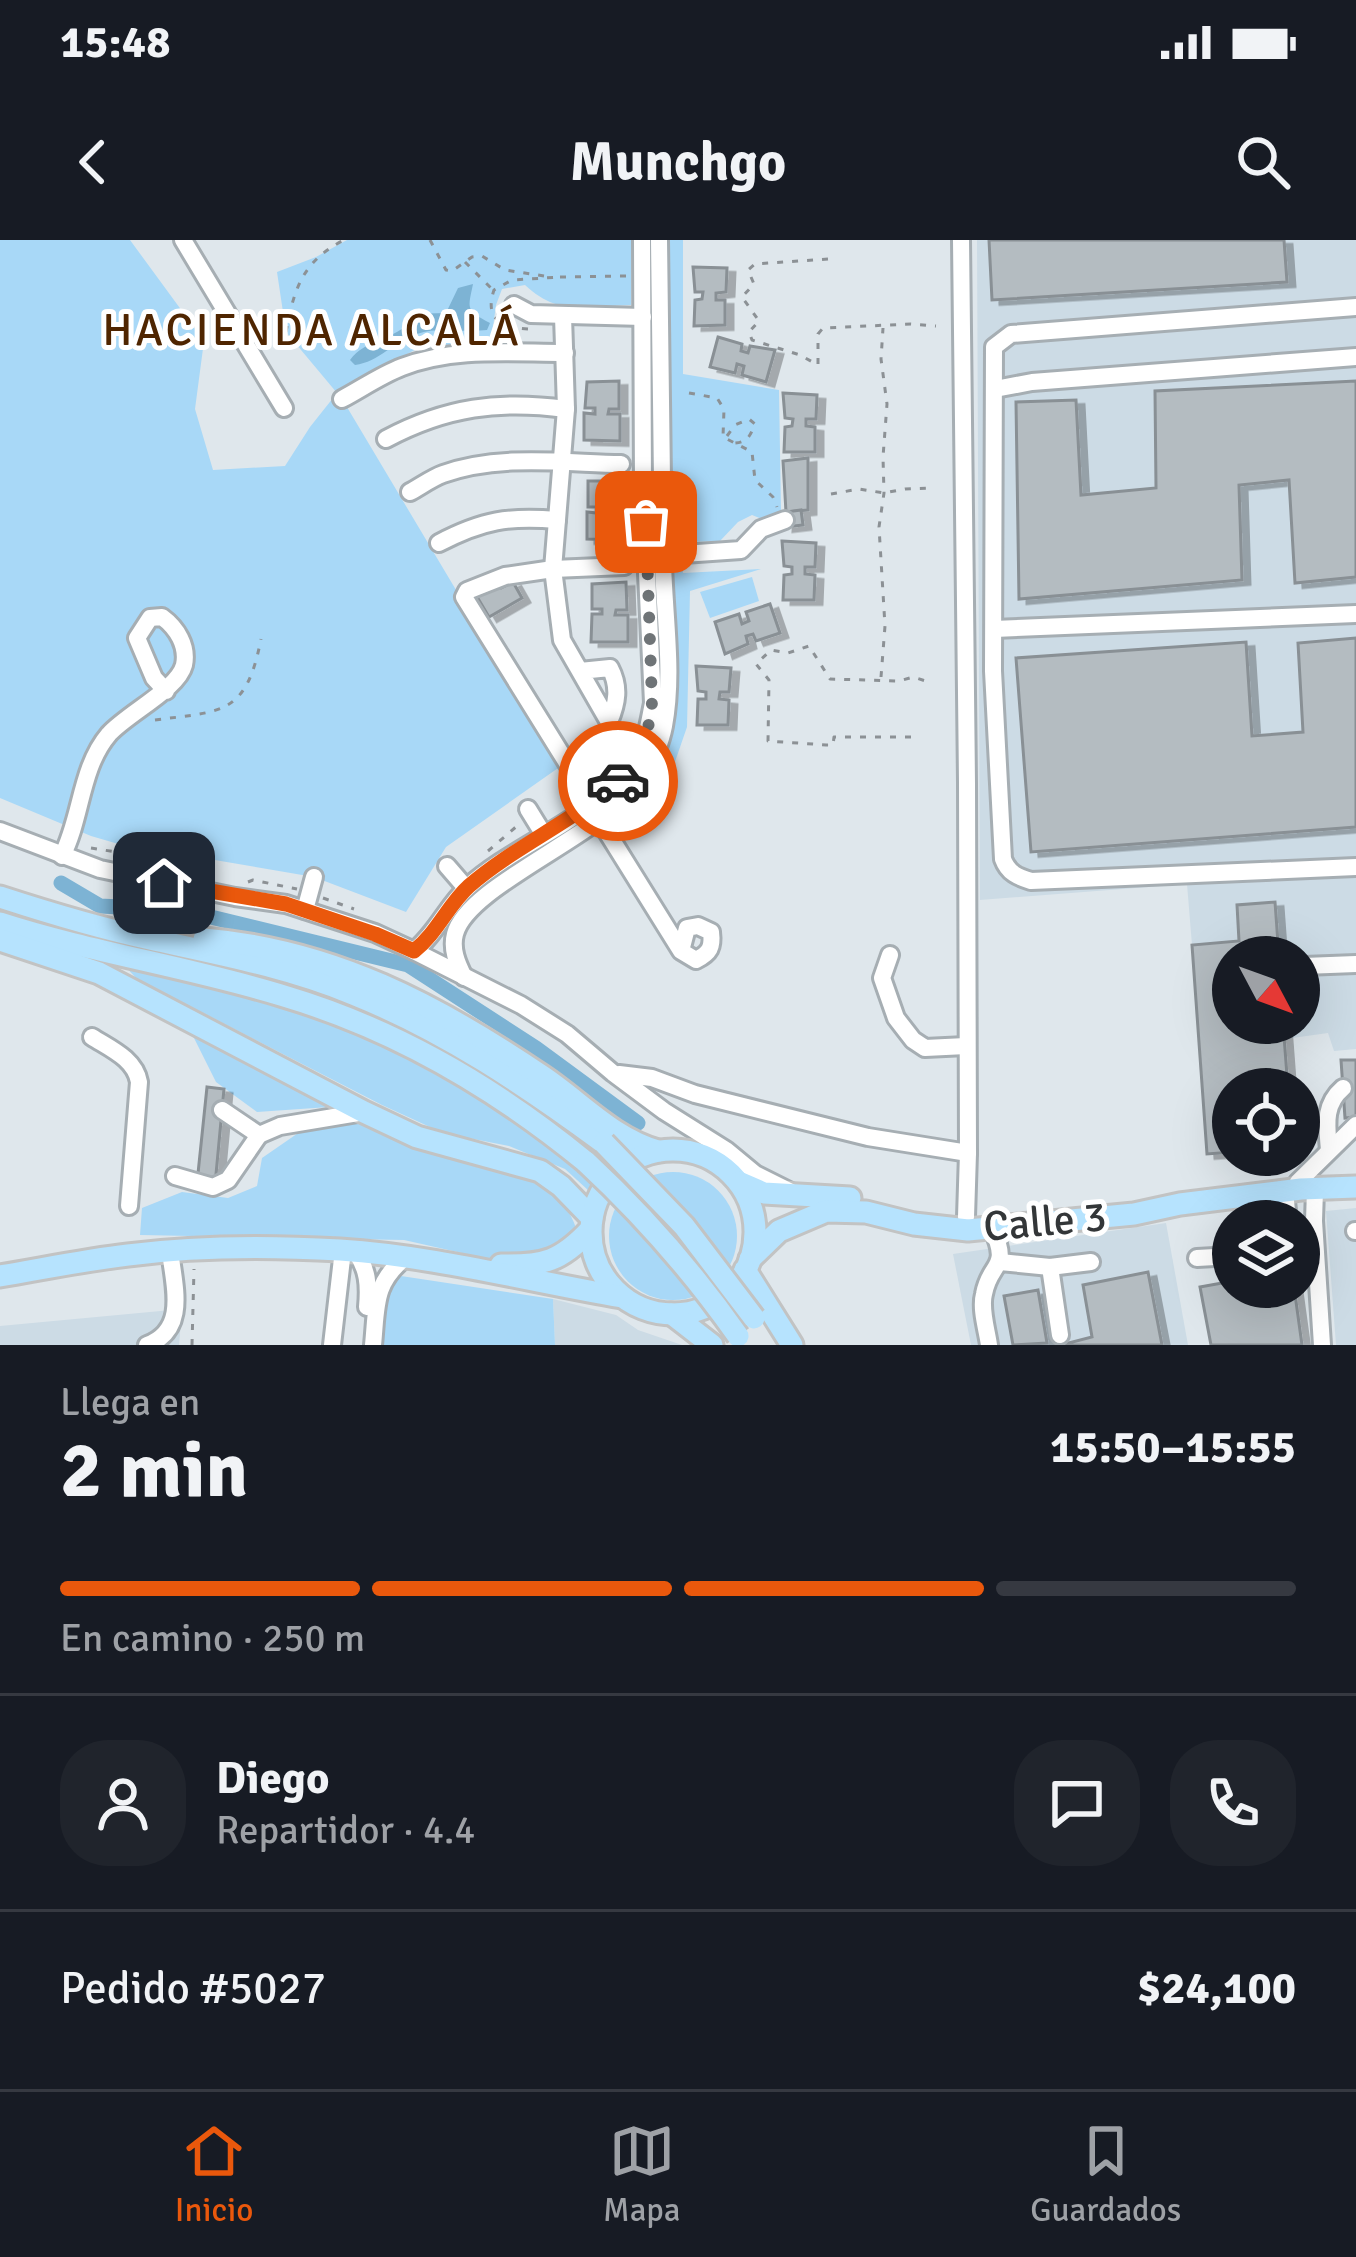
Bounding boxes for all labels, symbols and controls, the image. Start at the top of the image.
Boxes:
text: 15:48 [60,15,170,70]
icon: back [60,129,126,195]
text: Munchgo [570,129,786,196]
icon: search [1230,129,1296,195]
district label: HACIENDA ALCALÁ [102,303,522,358]
pin [595,471,697,573]
icon: bag [613,489,679,555]
courier [558,721,678,841]
icon: car [585,748,651,814]
pin [113,832,215,934]
icon: home [131,850,197,916]
north arrow [1212,936,1320,1044]
map controls [1212,936,1320,1308]
button: locate [1212,1068,1320,1176]
street label: Calle 3 [981,1191,1109,1253]
button: layers [1212,1200,1320,1308]
text: Llega en [60,1378,200,1426]
text: 15:50–15:55 [1050,1420,1296,1475]
text: 2 min [60,1423,248,1519]
text: En camino · 250 m [60,1614,365,1662]
button: person [60,1740,186,1866]
button: chat [1014,1740,1140,1866]
button: phone [1170,1740,1296,1866]
text: Diego [216,1751,329,1806]
text: Repartidor · 4.4 [216,1806,475,1854]
text: Pedido #5027 [60,1961,326,2016]
text: $24,100 [1137,1961,1296,2016]
tab: Inicio [175,2118,253,2231]
tab: Mapa [603,2118,681,2231]
tab: Guardados [1030,2118,1181,2231]

